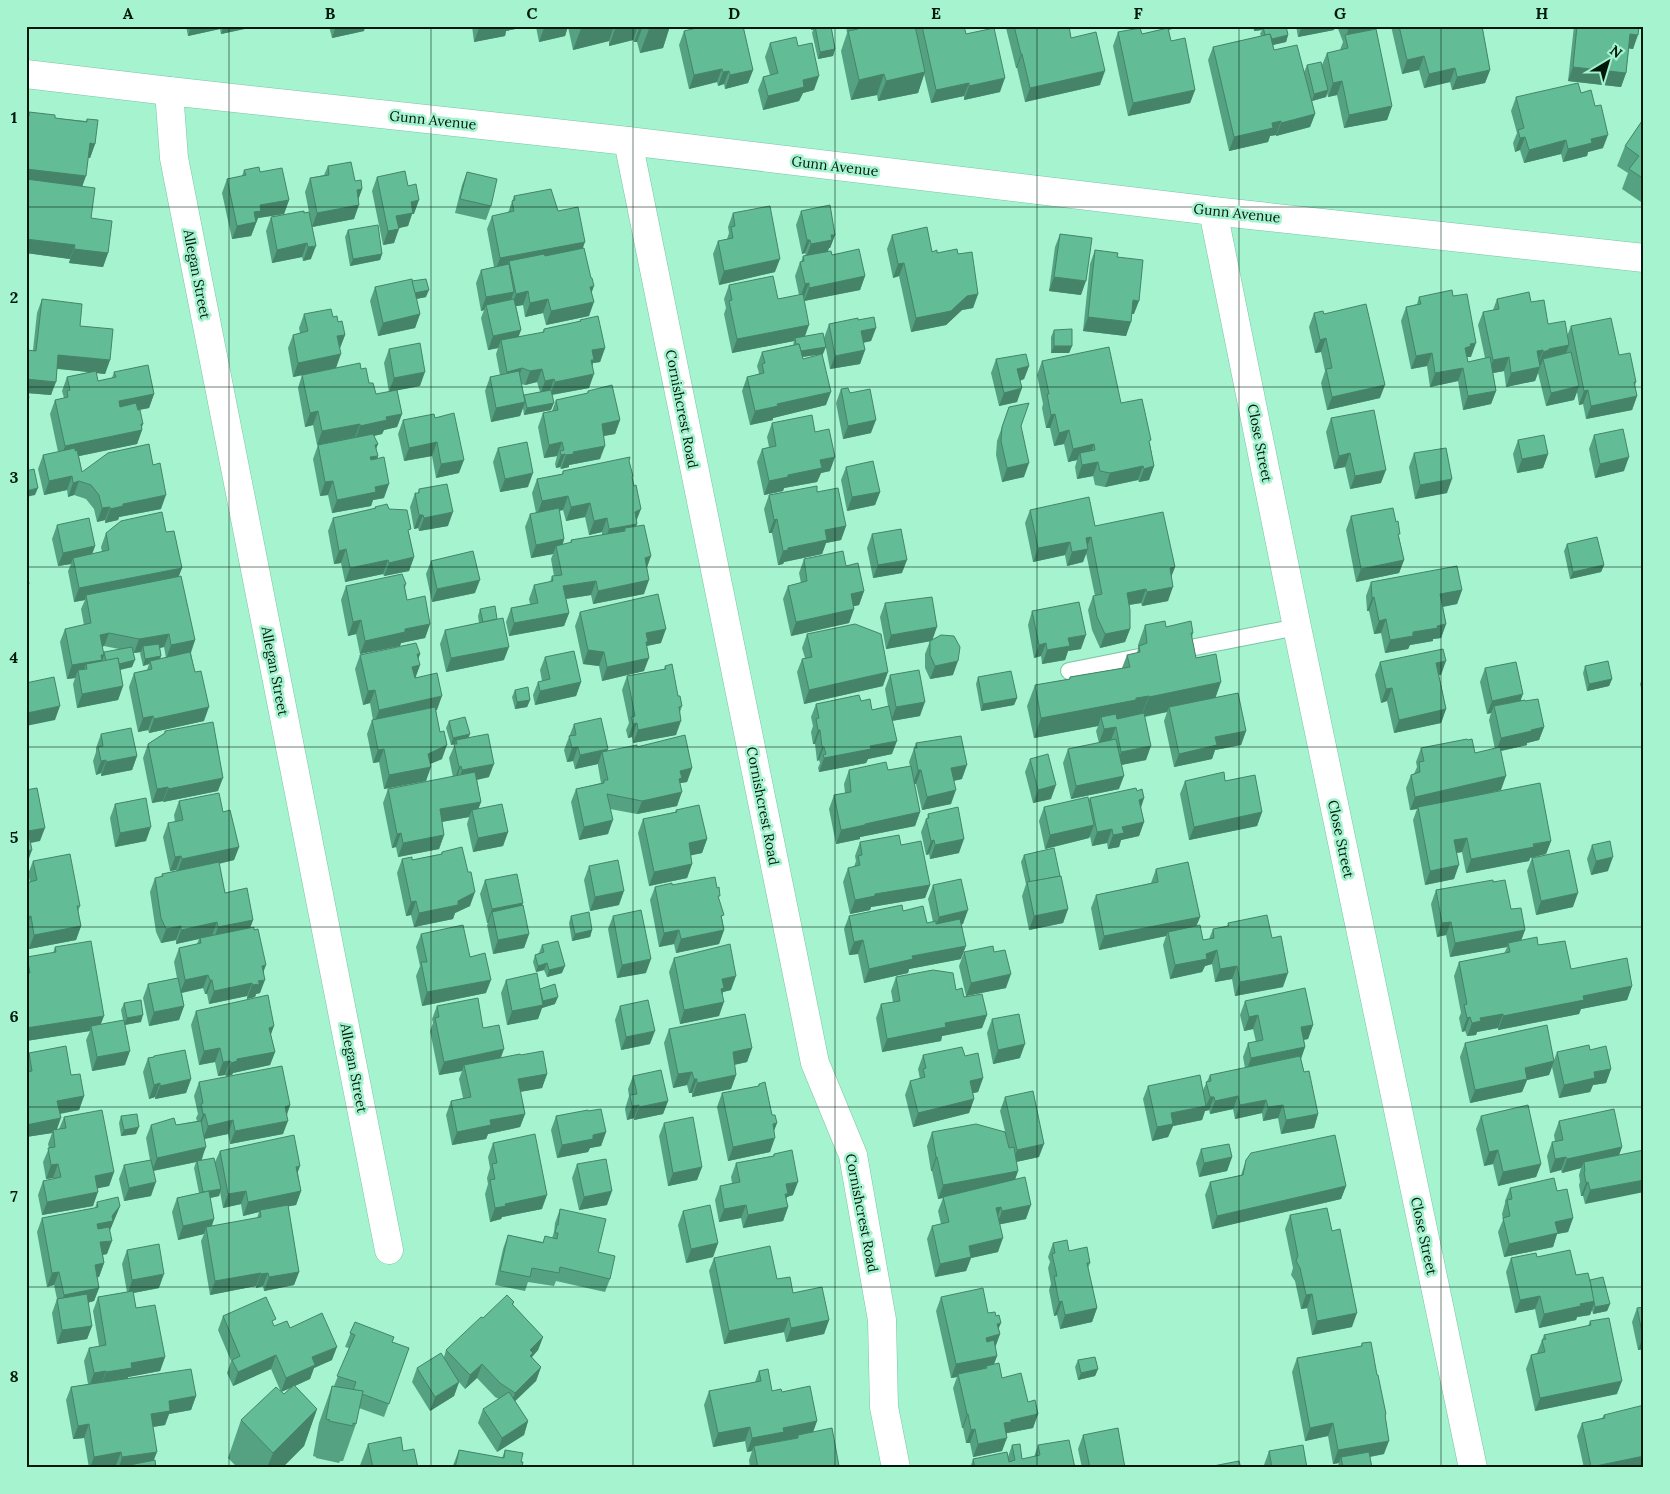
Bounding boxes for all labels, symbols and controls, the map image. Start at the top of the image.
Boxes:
text: A [123,3,134,23]
text: B [325,3,336,23]
text: C [526,3,538,23]
text: D [728,3,740,23]
text: E [931,3,941,23]
text: F [1133,3,1143,23]
text: G [1334,3,1346,23]
text: H [1536,3,1549,23]
north arrow [1582,38,1632,88]
text: N [1606,41,1626,62]
street label: Gunn Avenue [389,106,478,134]
text: 1 [11,107,17,127]
street label: Gunn Avenue [791,152,880,180]
street label: Gunn Avenue [1193,199,1282,227]
street label: Allegan Street [179,227,215,321]
text: 2 [10,287,18,307]
street label: Cornishcrest Road [662,348,702,470]
street label: Close Street [1244,402,1277,484]
text: 3 [10,467,19,487]
street label: Allegan Street [257,624,293,718]
text: 4 [10,647,19,667]
street label: Cornishcrest Road [743,745,783,867]
street label: Close Street [1324,798,1358,880]
text: 5 [10,827,19,847]
text: 6 [9,1006,19,1026]
street label: Allegan Street [336,1021,372,1115]
street label: Cornishcrest Road [842,1152,882,1274]
text: 7 [10,1186,18,1206]
street label: Close Street [1407,1195,1441,1277]
text: 8 [9,1366,19,1386]

